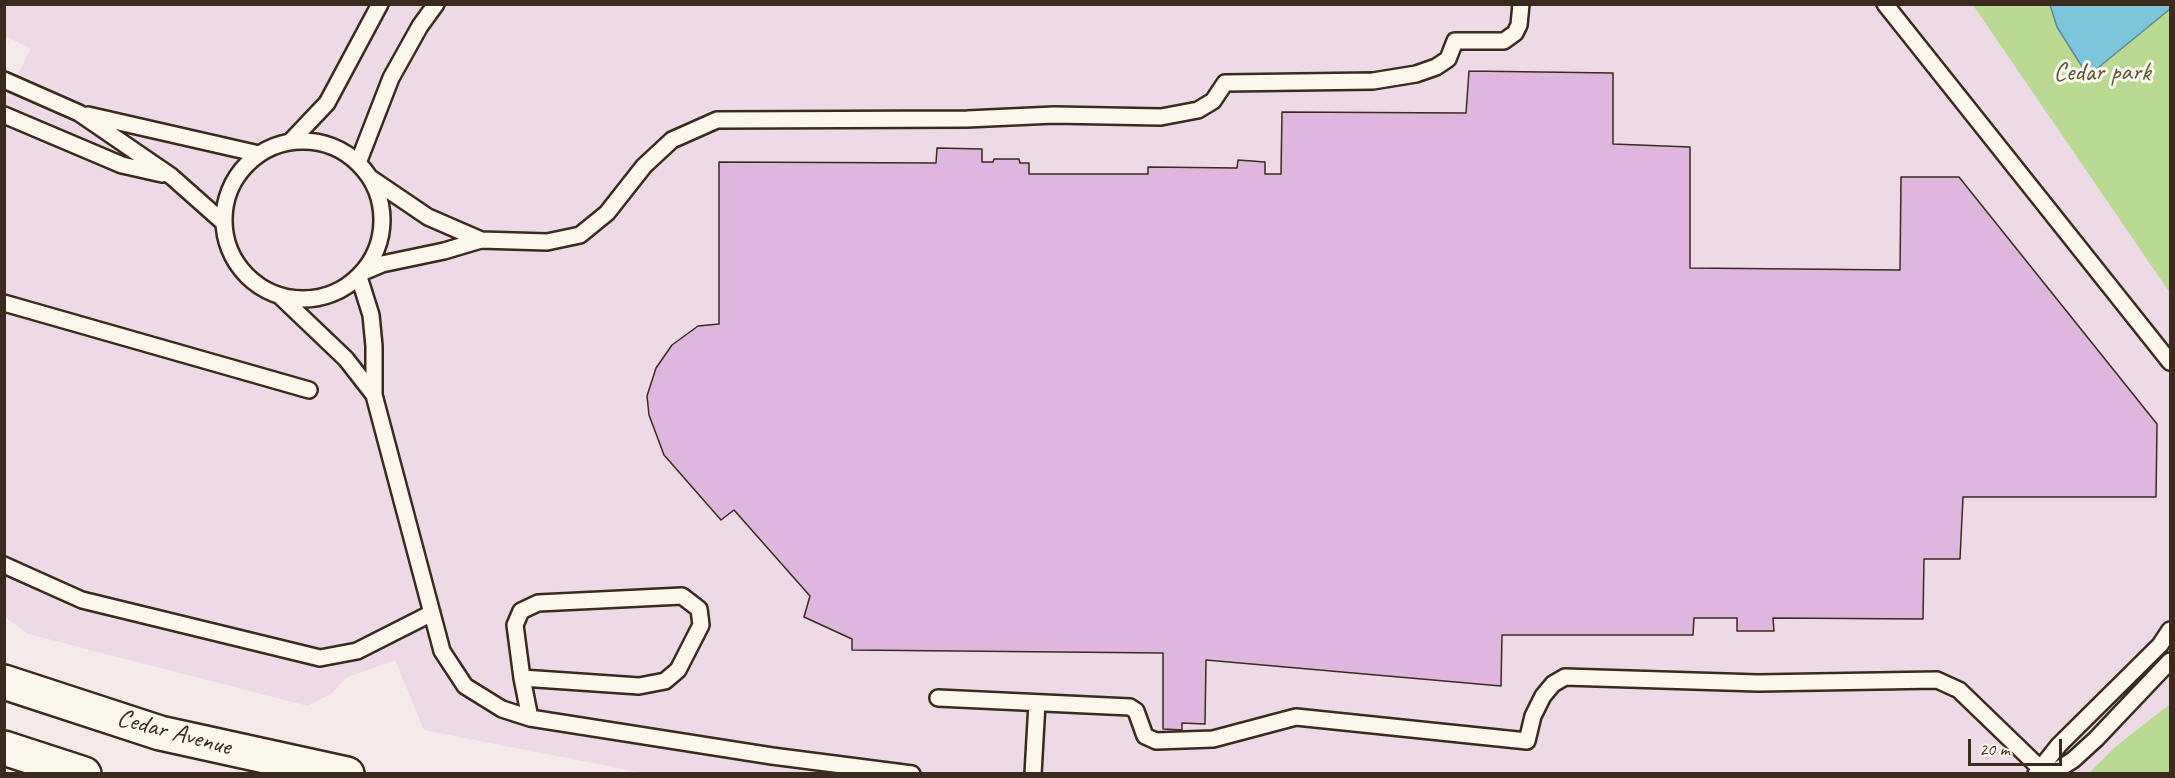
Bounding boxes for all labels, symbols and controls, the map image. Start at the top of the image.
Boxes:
park label: Cedar park [2053,57,2151,89]
street label: Cedar Avenue [114,703,234,763]
scale bar [1971,727,2066,765]
text: 20 m [1979,738,2010,760]

